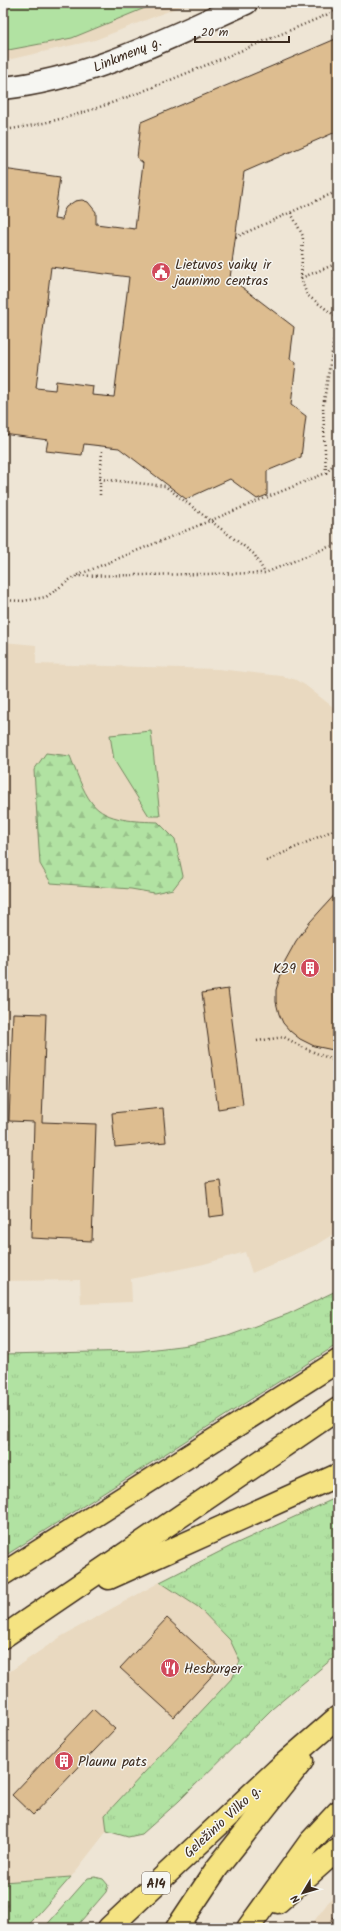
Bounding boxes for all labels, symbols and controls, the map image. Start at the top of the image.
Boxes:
scale bar [195,18,289,44]
text: 20 m [201,23,229,42]
street label: Linkmenų g. [90,31,165,79]
place label: Lietuvos vaikų ir jaunimo centras [171,254,272,292]
public building icon: Lietuvos vaikų ir jaunimo centras [150,261,172,283]
building icon: K29 [299,957,321,979]
place label: K29 [273,958,296,980]
restaurant icon: Hesburger [159,1657,181,1679]
place label: Hesburger [184,1658,243,1680]
building icon: Plaunu pats [53,1750,75,1772]
place label: Plaunu pats [78,1751,147,1773]
street label: Geležinio Vilko g. [179,1780,267,1864]
road number: A14 [142,1872,170,1894]
north arrow [283,1873,323,1913]
text: N [287,1890,305,1907]

